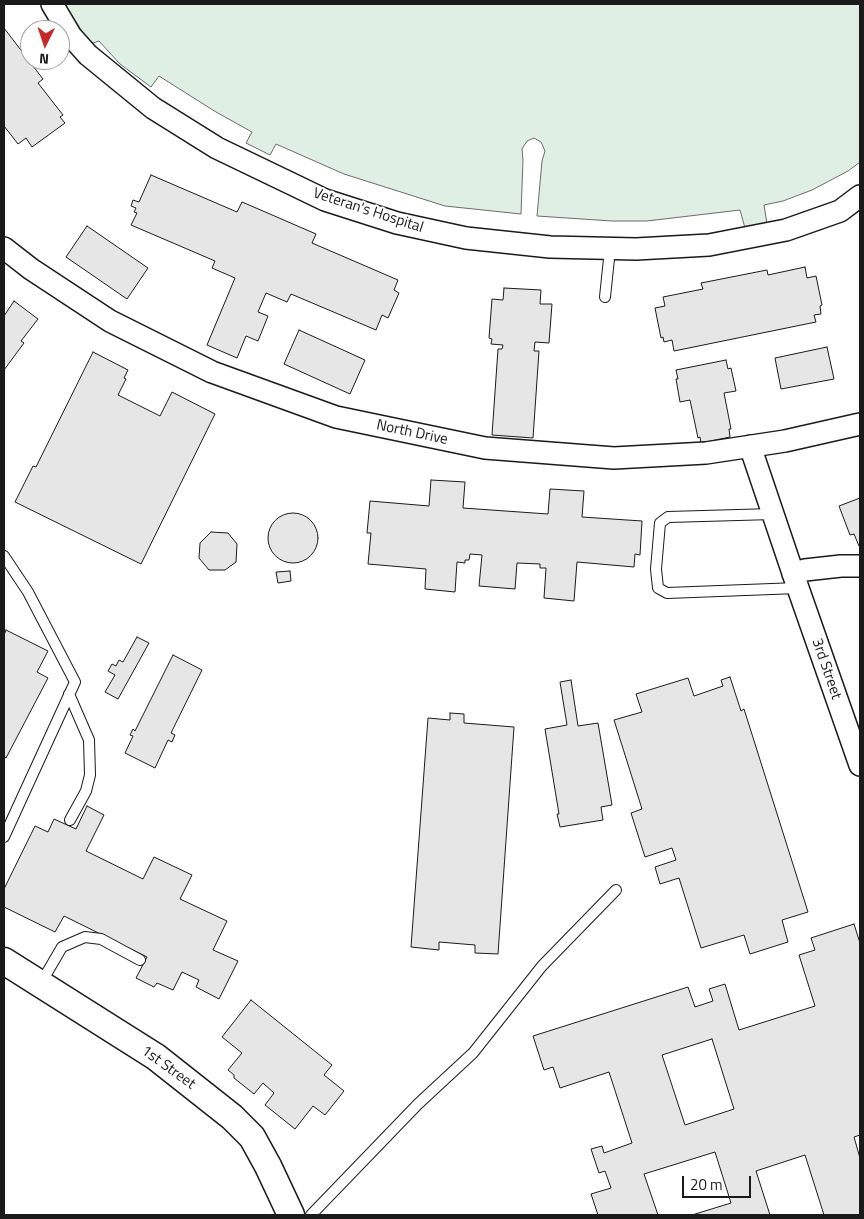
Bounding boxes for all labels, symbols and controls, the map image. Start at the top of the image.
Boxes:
north arrow [20,20,70,70]
text: N [38,49,50,70]
street label: Veteran's Hospital [311,185,425,237]
street label: North Drive [375,417,449,449]
street label: 3rd Street [807,636,845,702]
street label: 1st Street [137,1042,199,1094]
scale bar [684,1166,753,1198]
text: 20 m [690,1173,723,1196]

